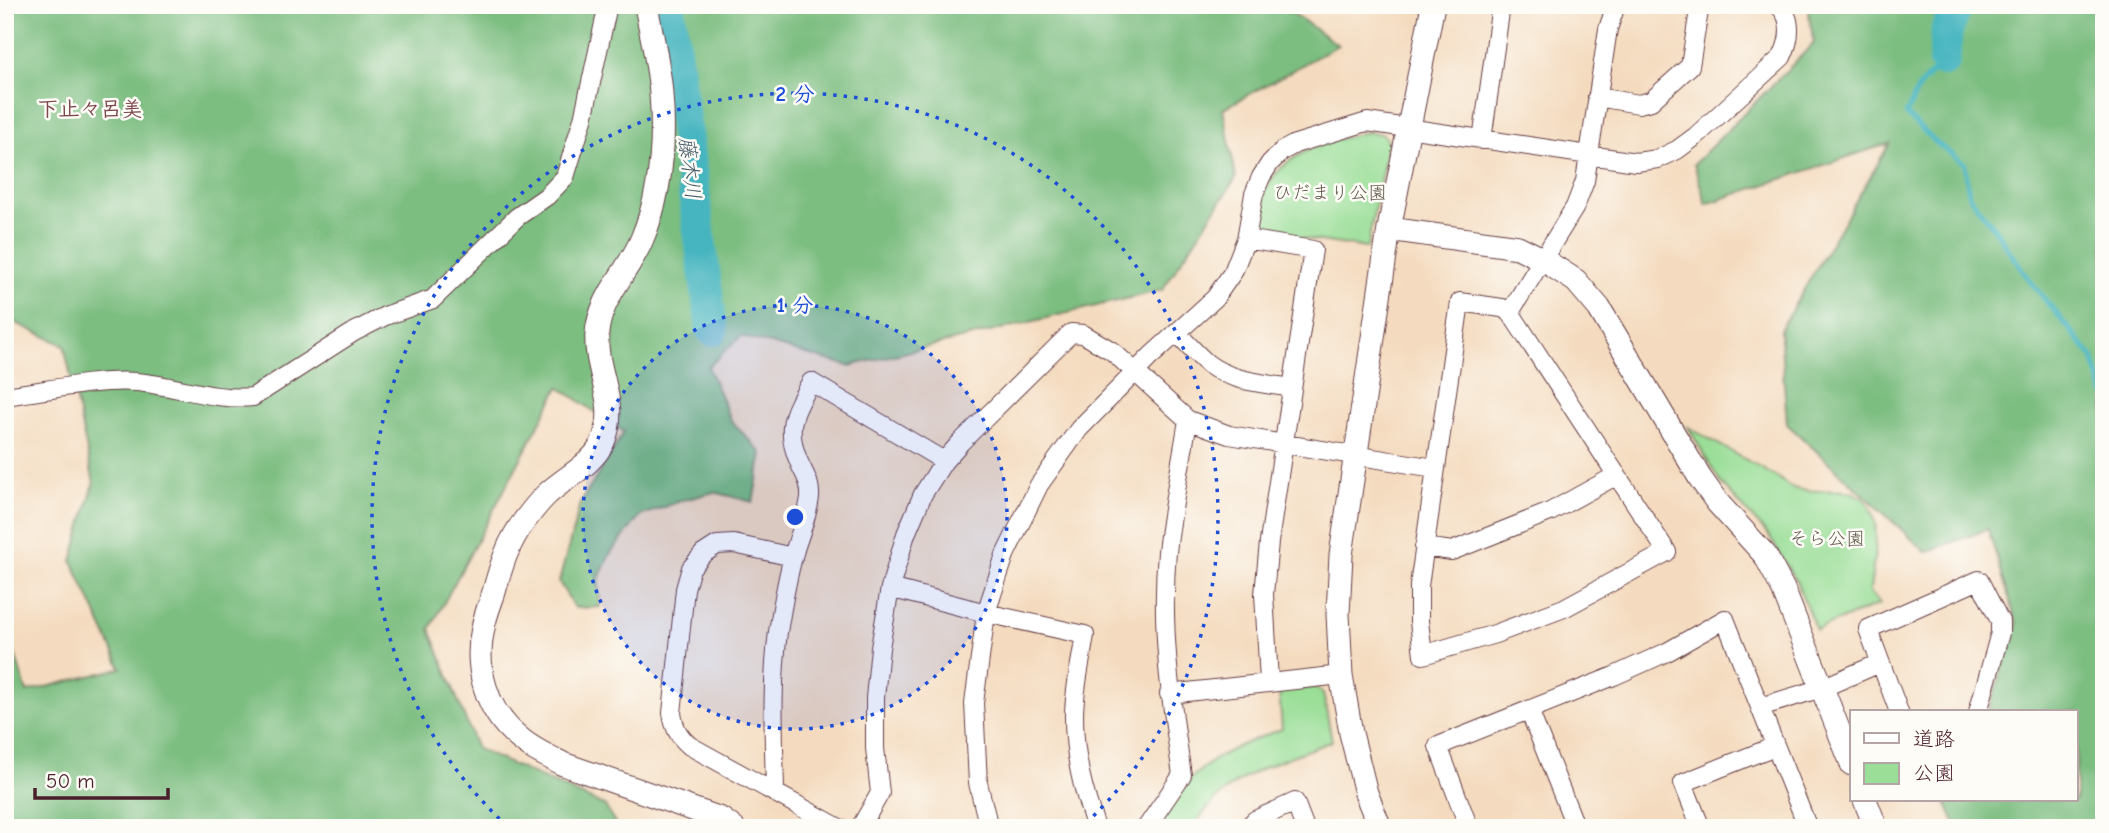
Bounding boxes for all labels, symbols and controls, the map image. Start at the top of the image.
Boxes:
text: 2 分 [776,82,814,106]
district label: 下止々呂美 [38,97,143,121]
water label: 藤木川 [674,135,706,201]
park label: ひだまり公園 [1273,182,1387,204]
text: 1 分 [777,293,813,317]
centre of rings [783,505,807,529]
park label: そら公園 [1789,528,1865,550]
legend [1850,710,2078,802]
text: 道路 [1913,727,1955,751]
scale bar [35,756,168,800]
text: 公園 [1913,761,1955,785]
text: 50 m [46,769,95,793]

